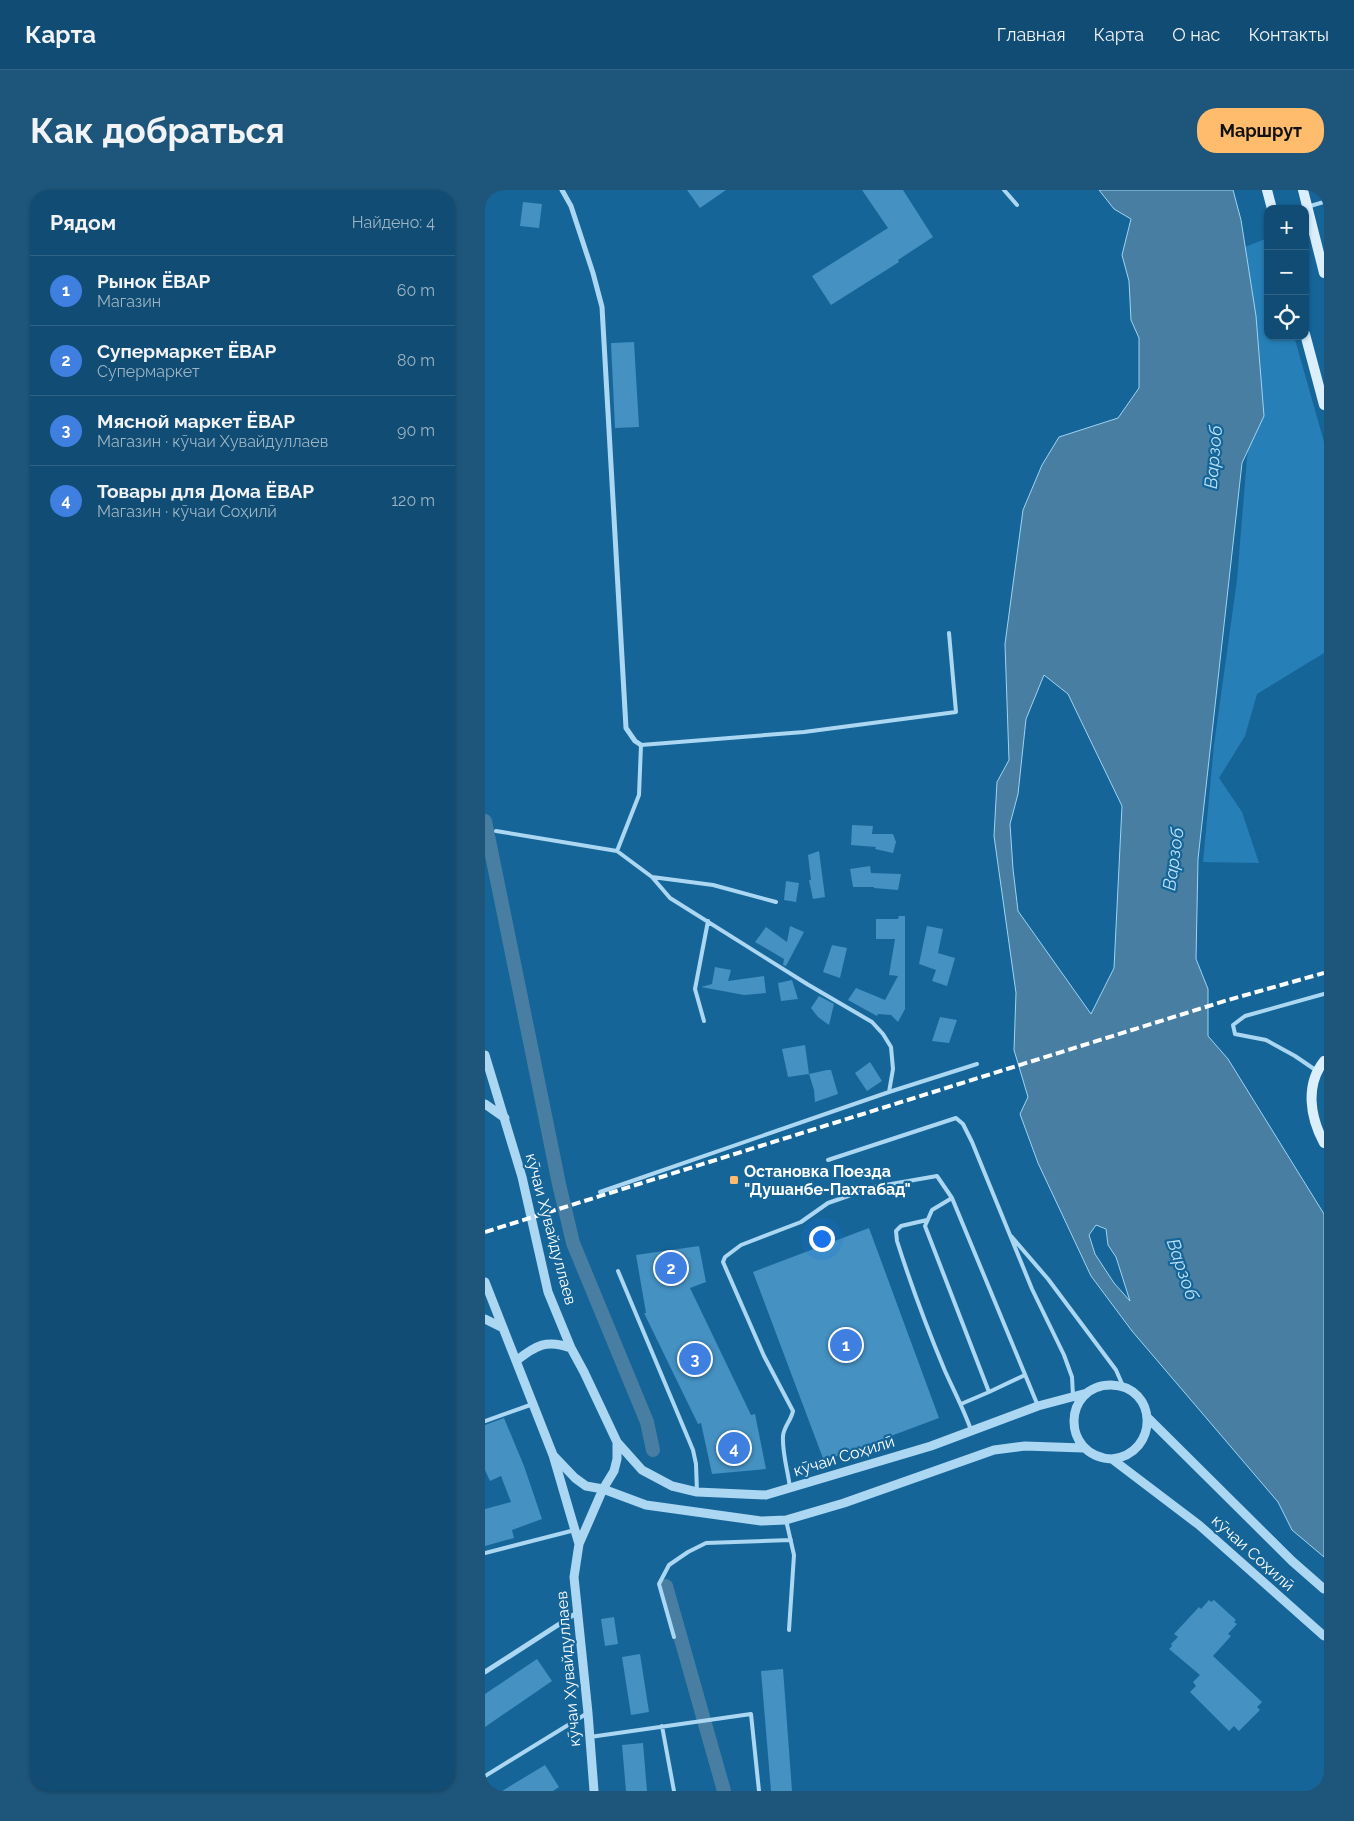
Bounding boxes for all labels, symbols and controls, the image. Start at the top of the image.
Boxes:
text: Карта [25,20,96,49]
text: Главная [997,24,1065,45]
text: Карта [1093,24,1144,45]
text: О нас [1172,24,1220,45]
text: Контакты [1248,24,1329,45]
button: Маршрут [1197,108,1324,153]
text: Как добраться [30,110,285,151]
map controls [1264,205,1309,340]
button: + [1264,205,1309,250]
text: Рядом [50,210,116,235]
text: Найдено: 4 [352,213,435,232]
button: − [1264,250,1309,295]
text: Рынок ЁВАР [97,270,210,292]
text: 1 [62,281,70,300]
text: 60 m [397,281,435,300]
text: Магазин [97,292,161,311]
button: locate [1264,295,1309,340]
text: Супермаркет ЁВАР [97,340,276,362]
text: 2 [61,351,71,370]
text: 80 m [397,351,435,370]
text: Супермаркет [97,362,200,381]
text: Мясной маркет ЁВАР [97,410,295,432]
text: 3 [62,421,70,440]
text: 90 m [397,421,435,440]
water label: Варзоб [1200,424,1226,489]
text: Магазин · кӯчаи Хувайдуллаев [97,432,328,451]
text: Товары для Дома ЁВАР [97,480,314,502]
text: 4 [61,491,71,510]
text: 120 m [391,491,435,510]
text: Магазин · кӯчаи Соҳилӣ [97,502,277,521]
water label: Варзоб [1158,826,1188,892]
street label: кӯчаи Хувайдуллаев [522,1151,580,1307]
place label: Остановка Поезда "Душанбе-Пахтабад" [744,1162,911,1199]
marker: Остановка Поезда "Душанбе-Пахтабад" [728,1174,740,1186]
your location [809,1226,835,1252]
water label: Варзоб [1163,1236,1203,1303]
pin: 2 [655,1249,687,1287]
pin: 1 [830,1326,862,1364]
pin: 3 [679,1340,711,1378]
pin: 4 [718,1429,750,1467]
street label: кӯчаи Соҳилӣ [791,1432,897,1480]
street label: кӯчаи Соҳилӣ [1208,1511,1298,1595]
street label: кӯчаи Хувайдуллаев [552,1590,584,1748]

